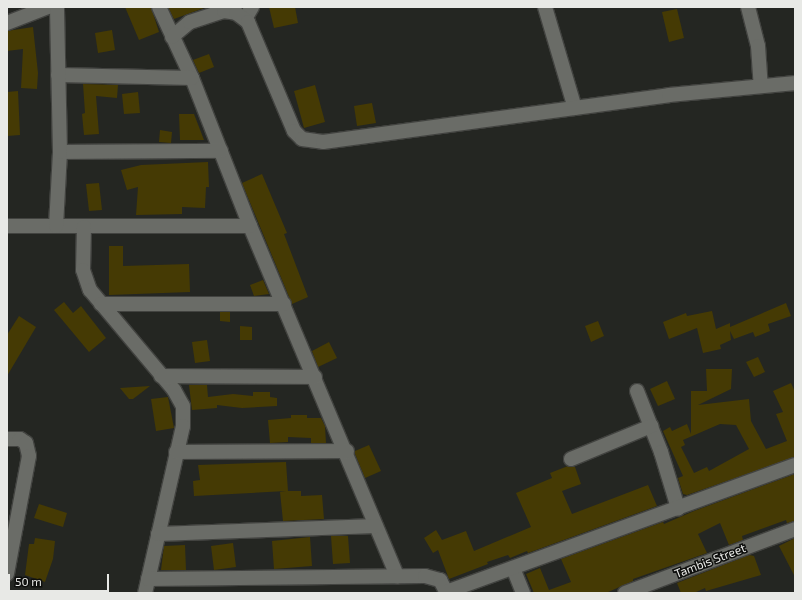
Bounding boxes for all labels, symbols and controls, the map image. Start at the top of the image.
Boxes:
street label: Tambis Street [672,541,748,581]
scale bar [10,566,111,592]
text: 50 m [15,574,42,588]

